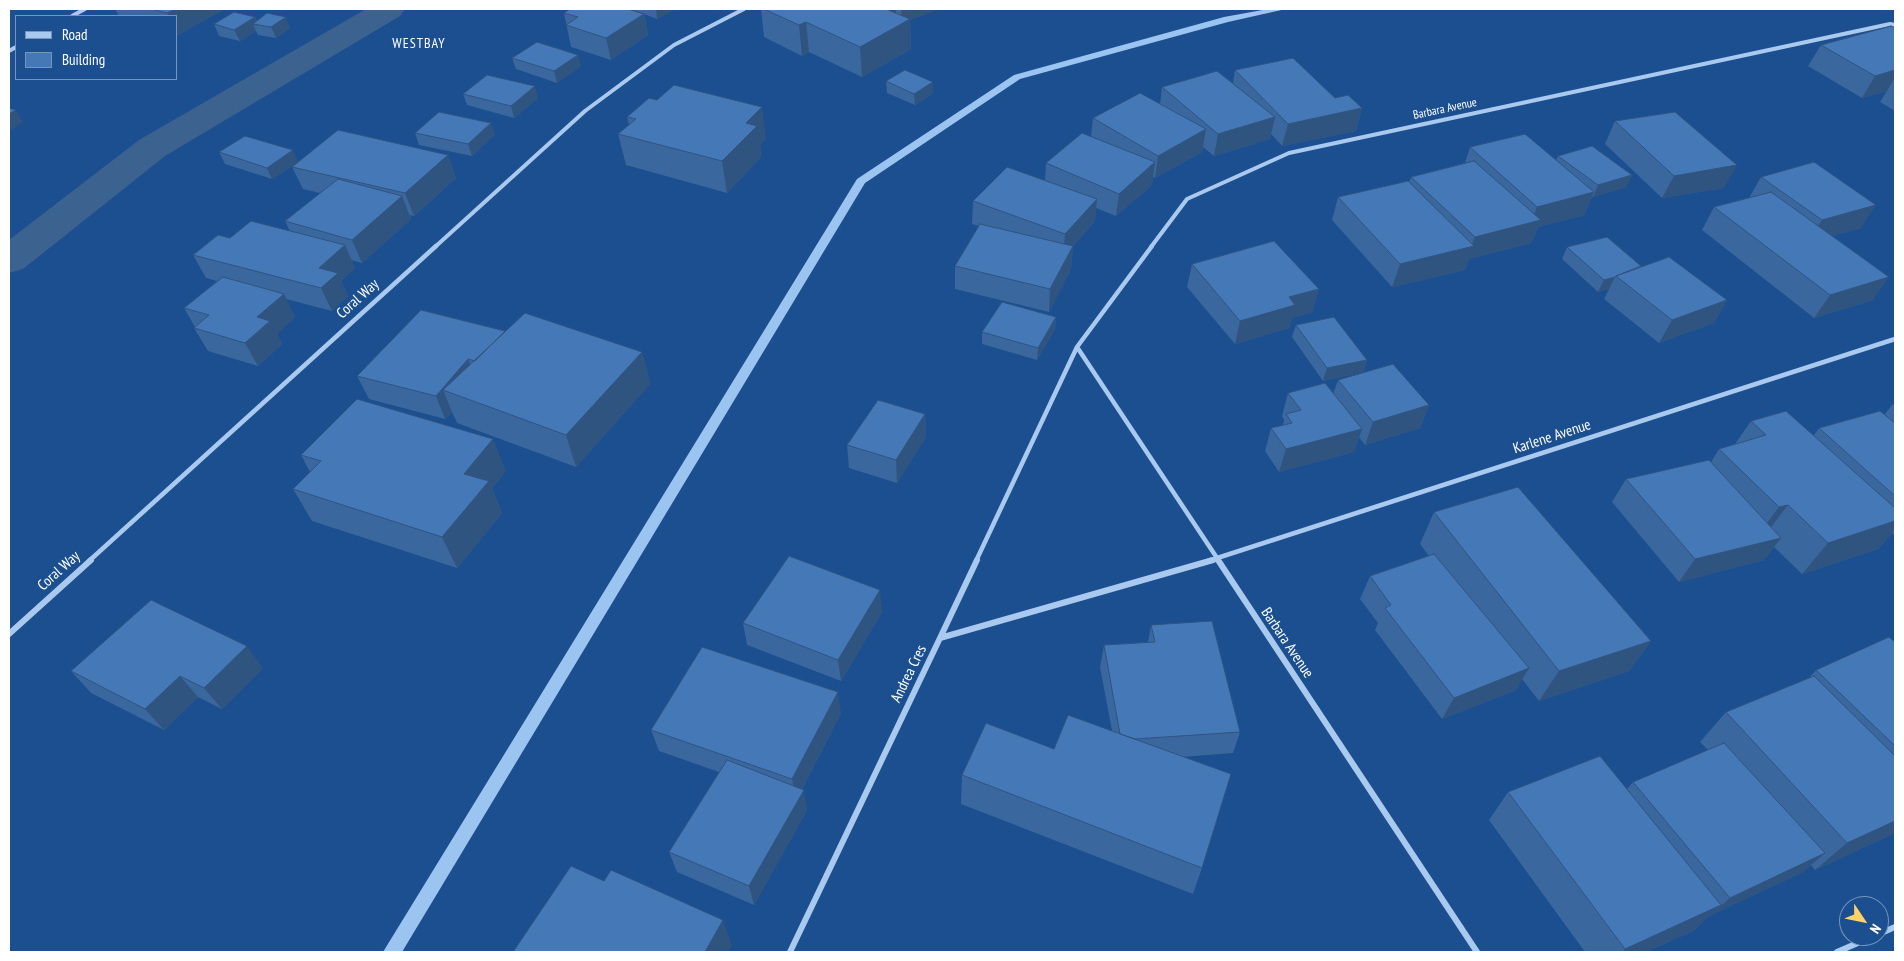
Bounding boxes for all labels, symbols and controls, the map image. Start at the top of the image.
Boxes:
legend [15,15,178,80]
text: Road [62,25,88,44]
district label: WESTBAY [391,36,447,52]
text: Building [62,50,105,69]
street label: Barbara Avenue [1412,95,1478,123]
street label: Coral Way [333,275,383,323]
street label: Karlene Avenue [1511,416,1593,458]
street label: Coral Way [34,547,84,595]
street label: Barbara Avenue [1257,604,1317,682]
street label: Andrea Cres [887,642,931,706]
north arrow [1839,896,1889,946]
text: N [1866,921,1885,937]

